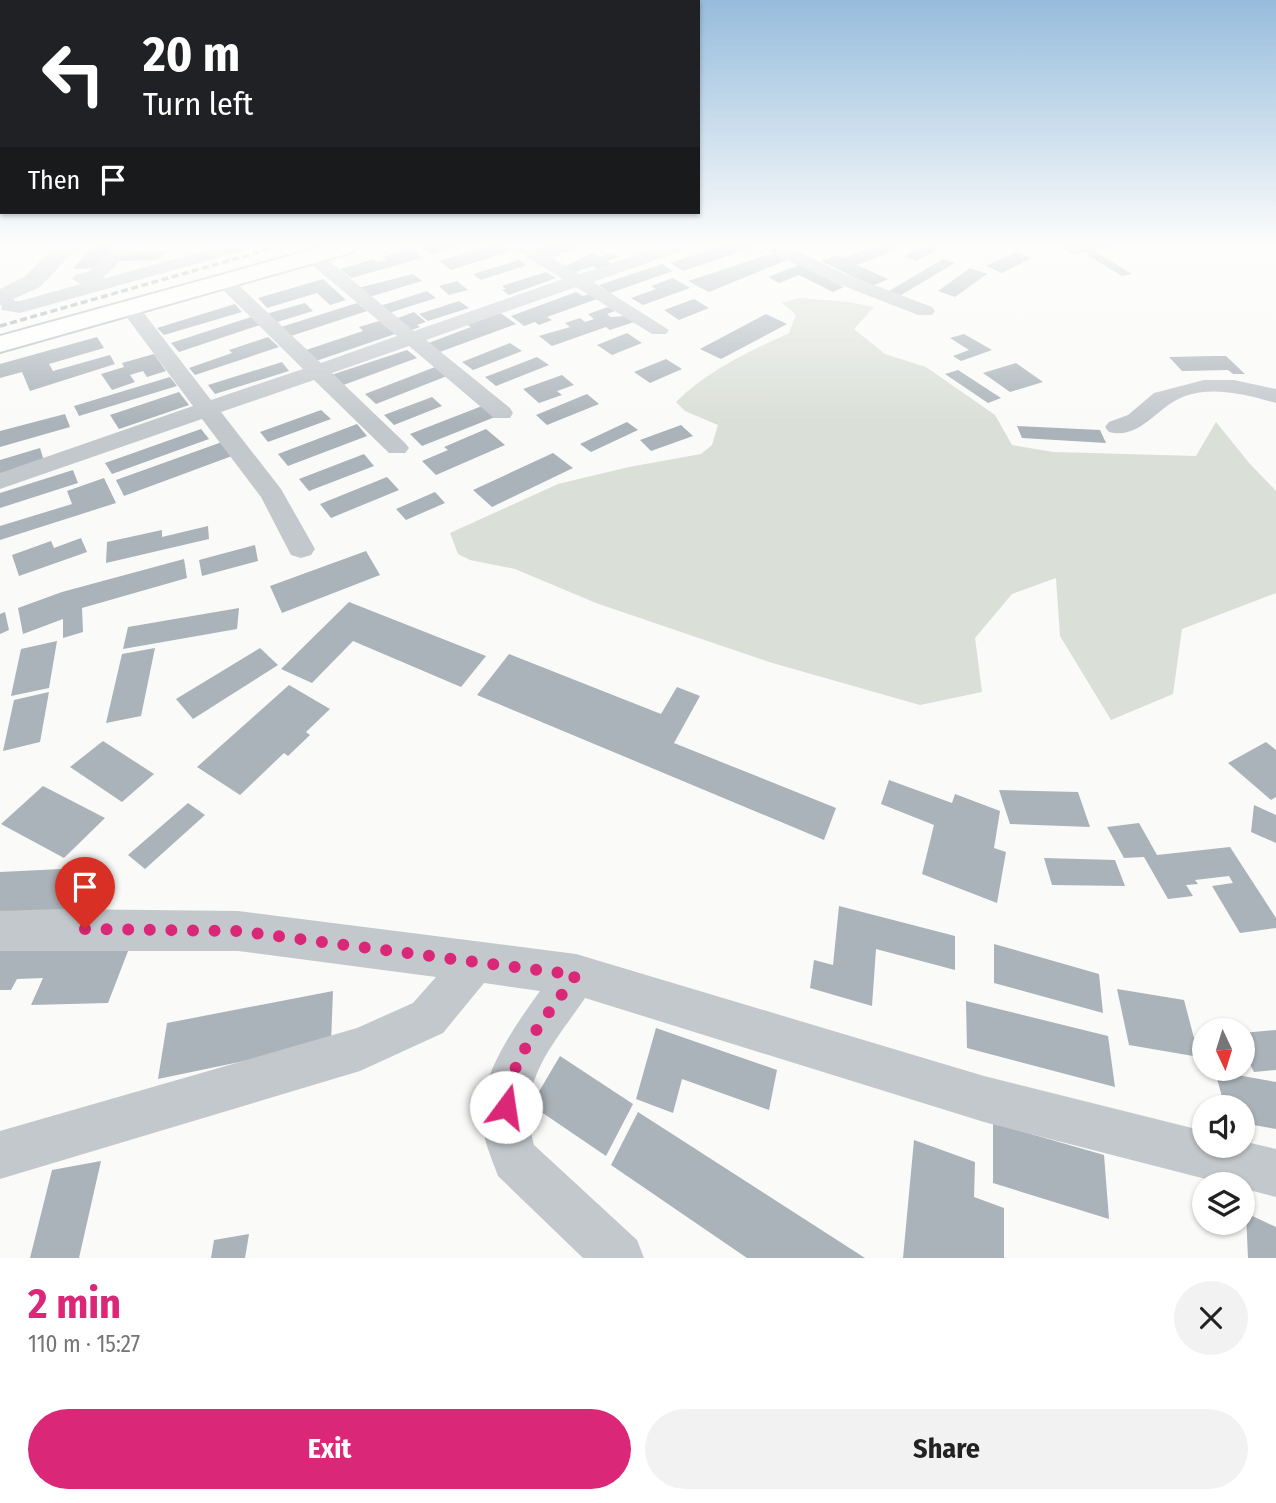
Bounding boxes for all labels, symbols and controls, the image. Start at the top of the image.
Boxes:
text: 20 m [143,25,240,84]
icon: left [28,28,119,119]
text: Turn left [143,85,253,123]
icon: arrive [94,161,132,199]
text: Then [28,165,80,196]
pin [55,857,115,929]
icon: arrive [66,868,104,906]
north arrow [1192,1018,1255,1082]
map controls [1192,1018,1255,1235]
position arrow [469,1070,543,1144]
button: sound [1192,1095,1255,1158]
button: layers [1192,1172,1255,1235]
text: 2 min [28,1279,121,1329]
button: close [1174,1281,1248,1355]
text: 110 m · 15:27 [28,1330,140,1358]
button: Exit [28,1409,631,1489]
button: Share [645,1409,1248,1489]

